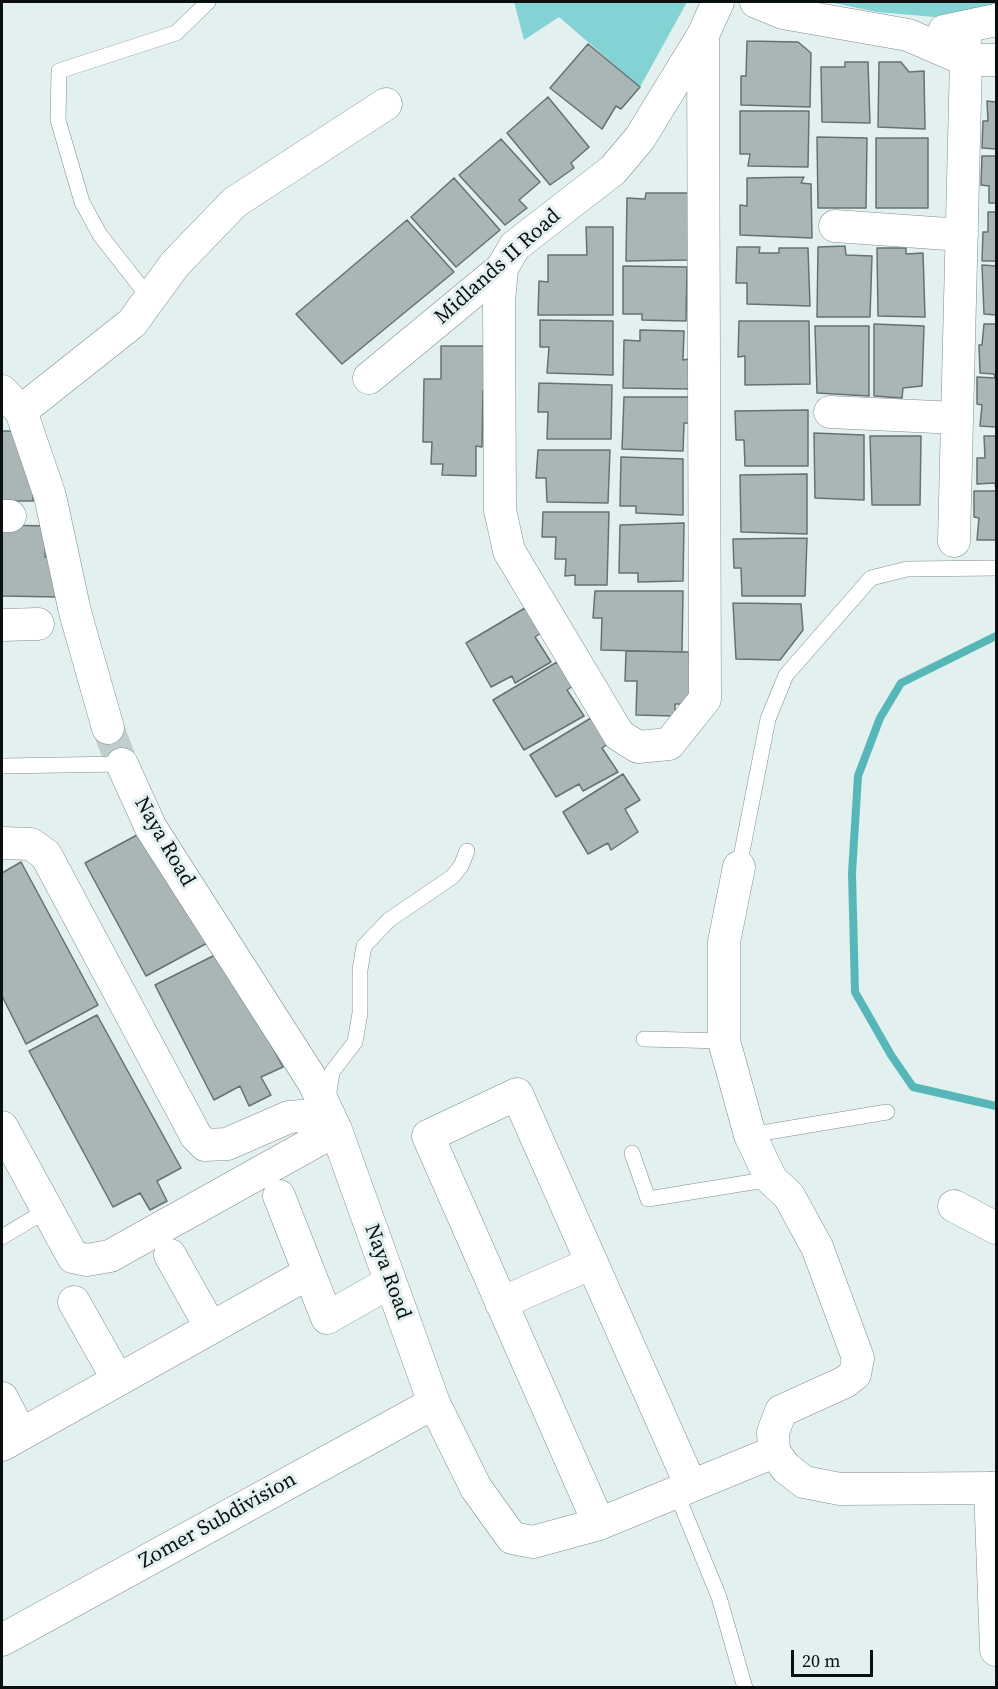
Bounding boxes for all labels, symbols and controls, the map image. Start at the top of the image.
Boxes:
street label: Midlands II Road [430,204,566,330]
street label: Naya Road [128,793,200,891]
street label: Naya Road [358,1221,416,1323]
street label: Zomer Subdivision [135,1467,301,1575]
scale bar [794,1638,876,1676]
text: 20 m [802,1648,840,1673]

